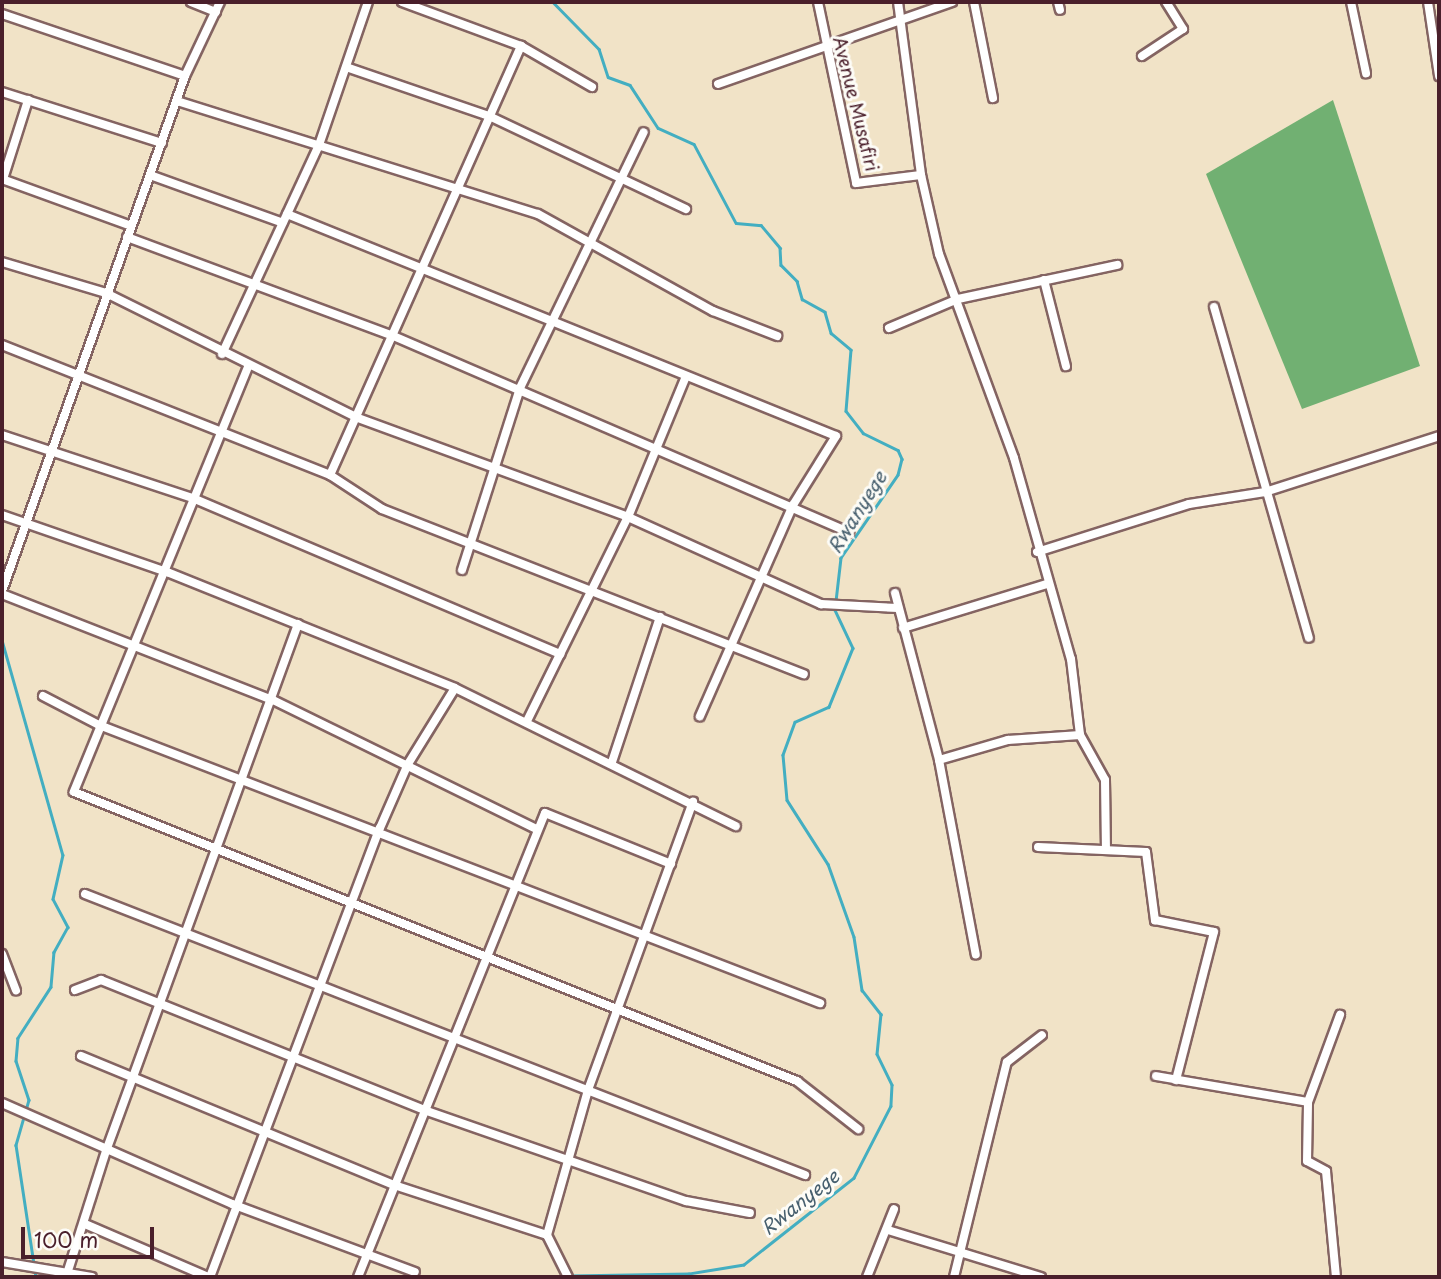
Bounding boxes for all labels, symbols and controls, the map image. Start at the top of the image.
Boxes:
street label: Avenue Musafiri [829,34,883,174]
water label: Rwanyege [823,467,891,557]
water label: Rwanyege [757,1165,843,1239]
scale bar [24,1212,158,1256]
text: 100 m [34,1223,98,1255]

